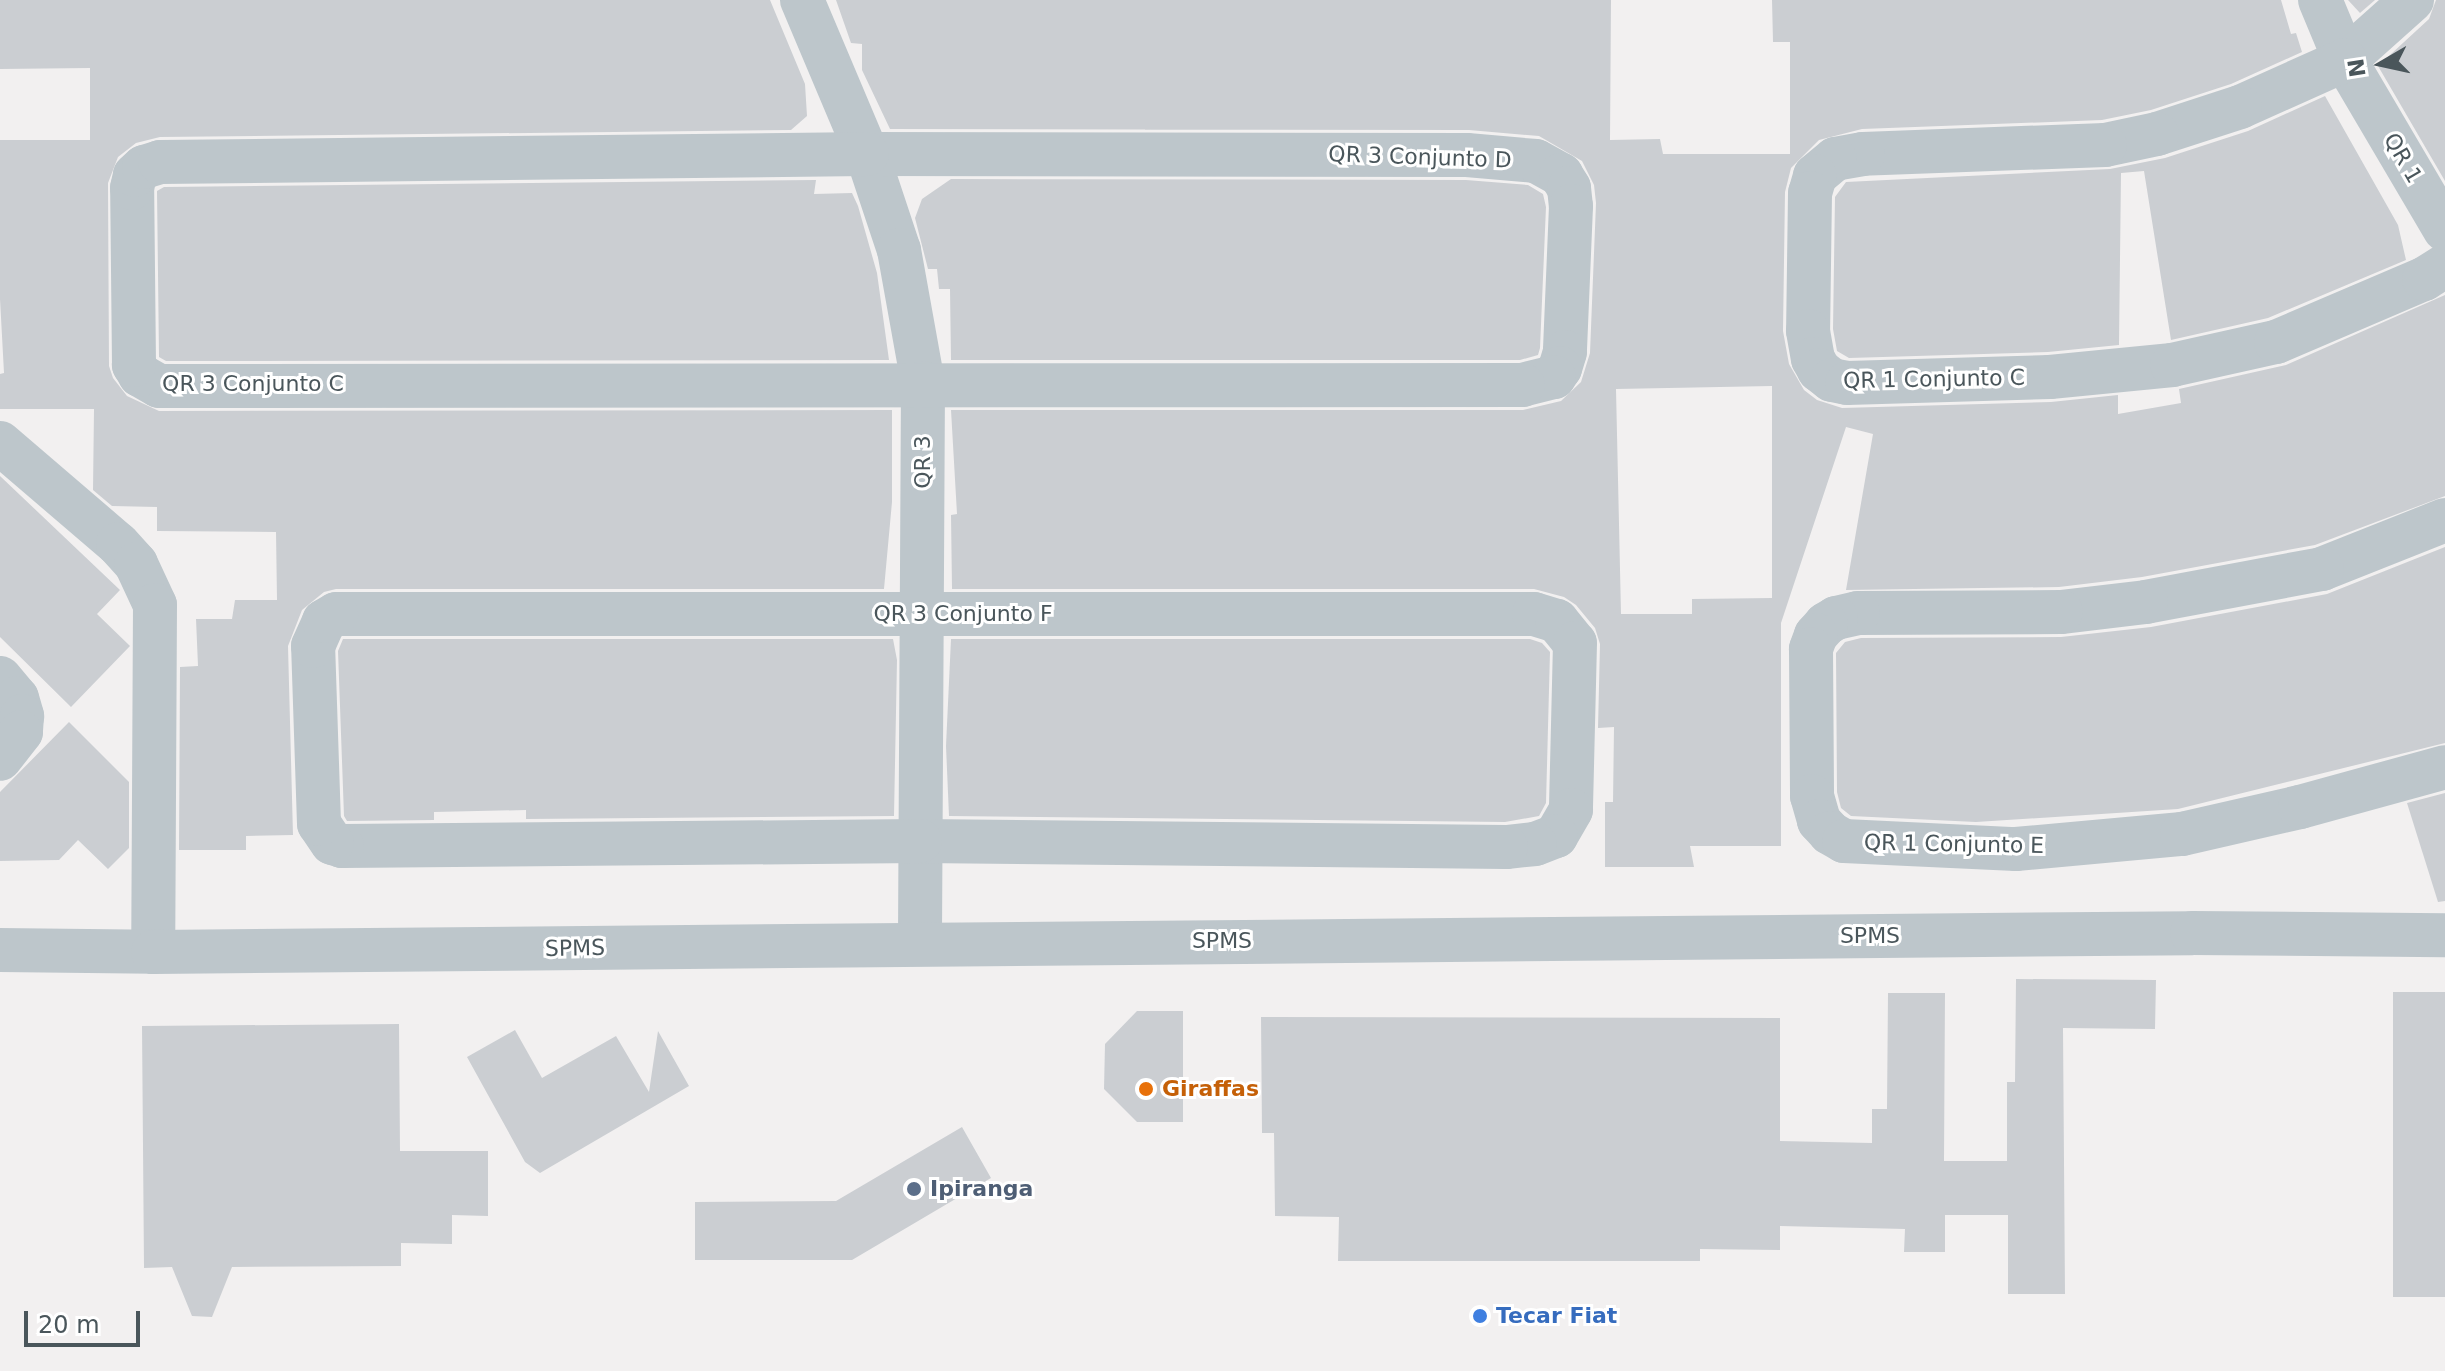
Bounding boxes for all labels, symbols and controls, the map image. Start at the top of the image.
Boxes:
north arrow [2341,24,2421,104]
text: N [2343,57,2371,79]
street label: QR 1 [2378,128,2428,188]
street label: QR 3 Conjunto D [1328,141,1512,173]
street label: QR 1 Conjunto C [1843,364,2025,394]
street label: QR 3 Conjunto C [162,371,344,397]
street label: QR 3 [910,435,936,489]
street label: QR 3 Conjunto F [873,601,1053,627]
street label: QR 1 Conjunto E [1864,829,2044,859]
street label: SPMS [1840,923,1900,949]
street label: SPMS [1192,928,1252,954]
street label: SPMS [545,934,605,962]
place label: Giraffas [1162,1076,1259,1102]
marker: Giraffas [1137,1080,1155,1098]
place label: Ipiranga [930,1176,1033,1202]
marker: Ipiranga [905,1180,923,1198]
scale bar [28,1295,144,1345]
place label: Tecar Fiat [1496,1303,1617,1329]
marker: Tecar Fiat [1471,1307,1489,1325]
text: 20 m [38,1311,100,1339]

